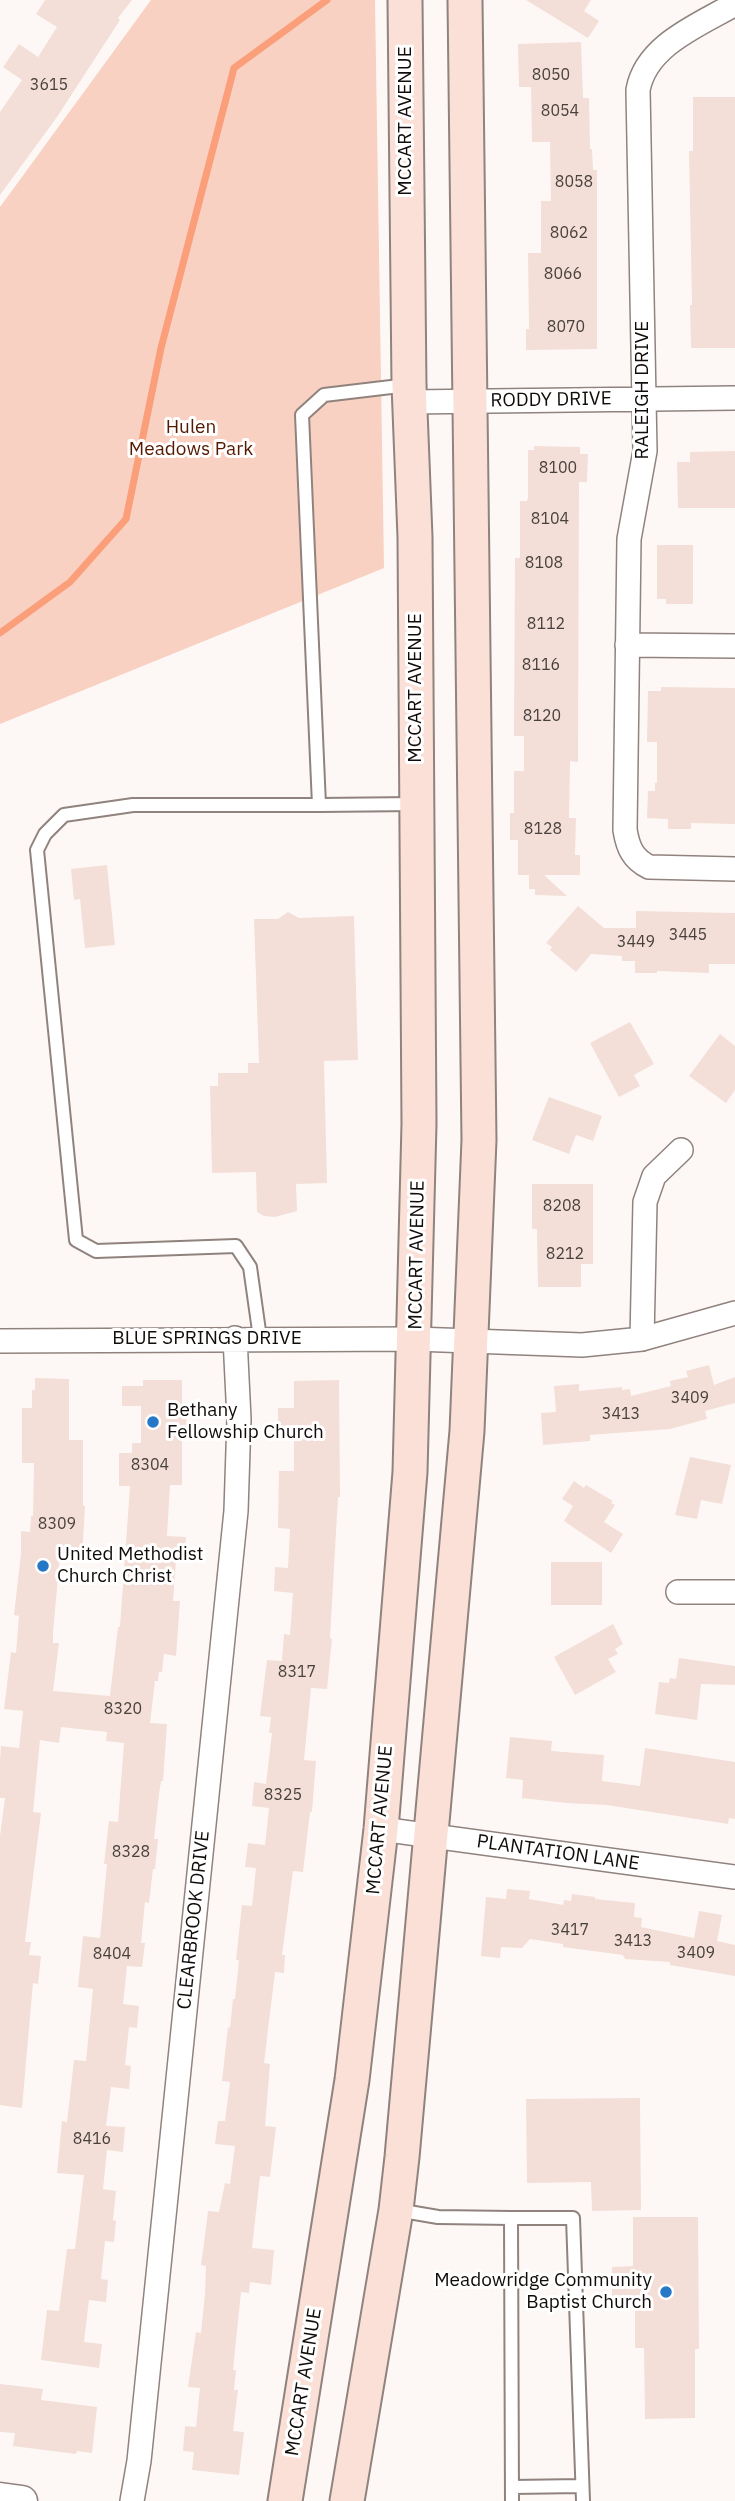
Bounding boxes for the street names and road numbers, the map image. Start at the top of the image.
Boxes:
street label: MCCART AVENUE [395,46,417,196]
street label: RALEIGH DRIVE [632,321,654,459]
street label: RODDY DRIVE [490,388,612,412]
street label: MCCART AVENUE [405,613,427,763]
street label: MCCART AVENUE [404,1180,430,1330]
street label: BLUE SPRINGS DRIVE [112,1328,302,1350]
street label: MCCART AVENUE [362,1745,398,1895]
street label: CLEARBROOK DRIVE [173,1829,215,2011]
street label: PLANTATION LANE [475,1830,641,1876]
street label: MCCART AVENUE [281,2306,327,2458]

